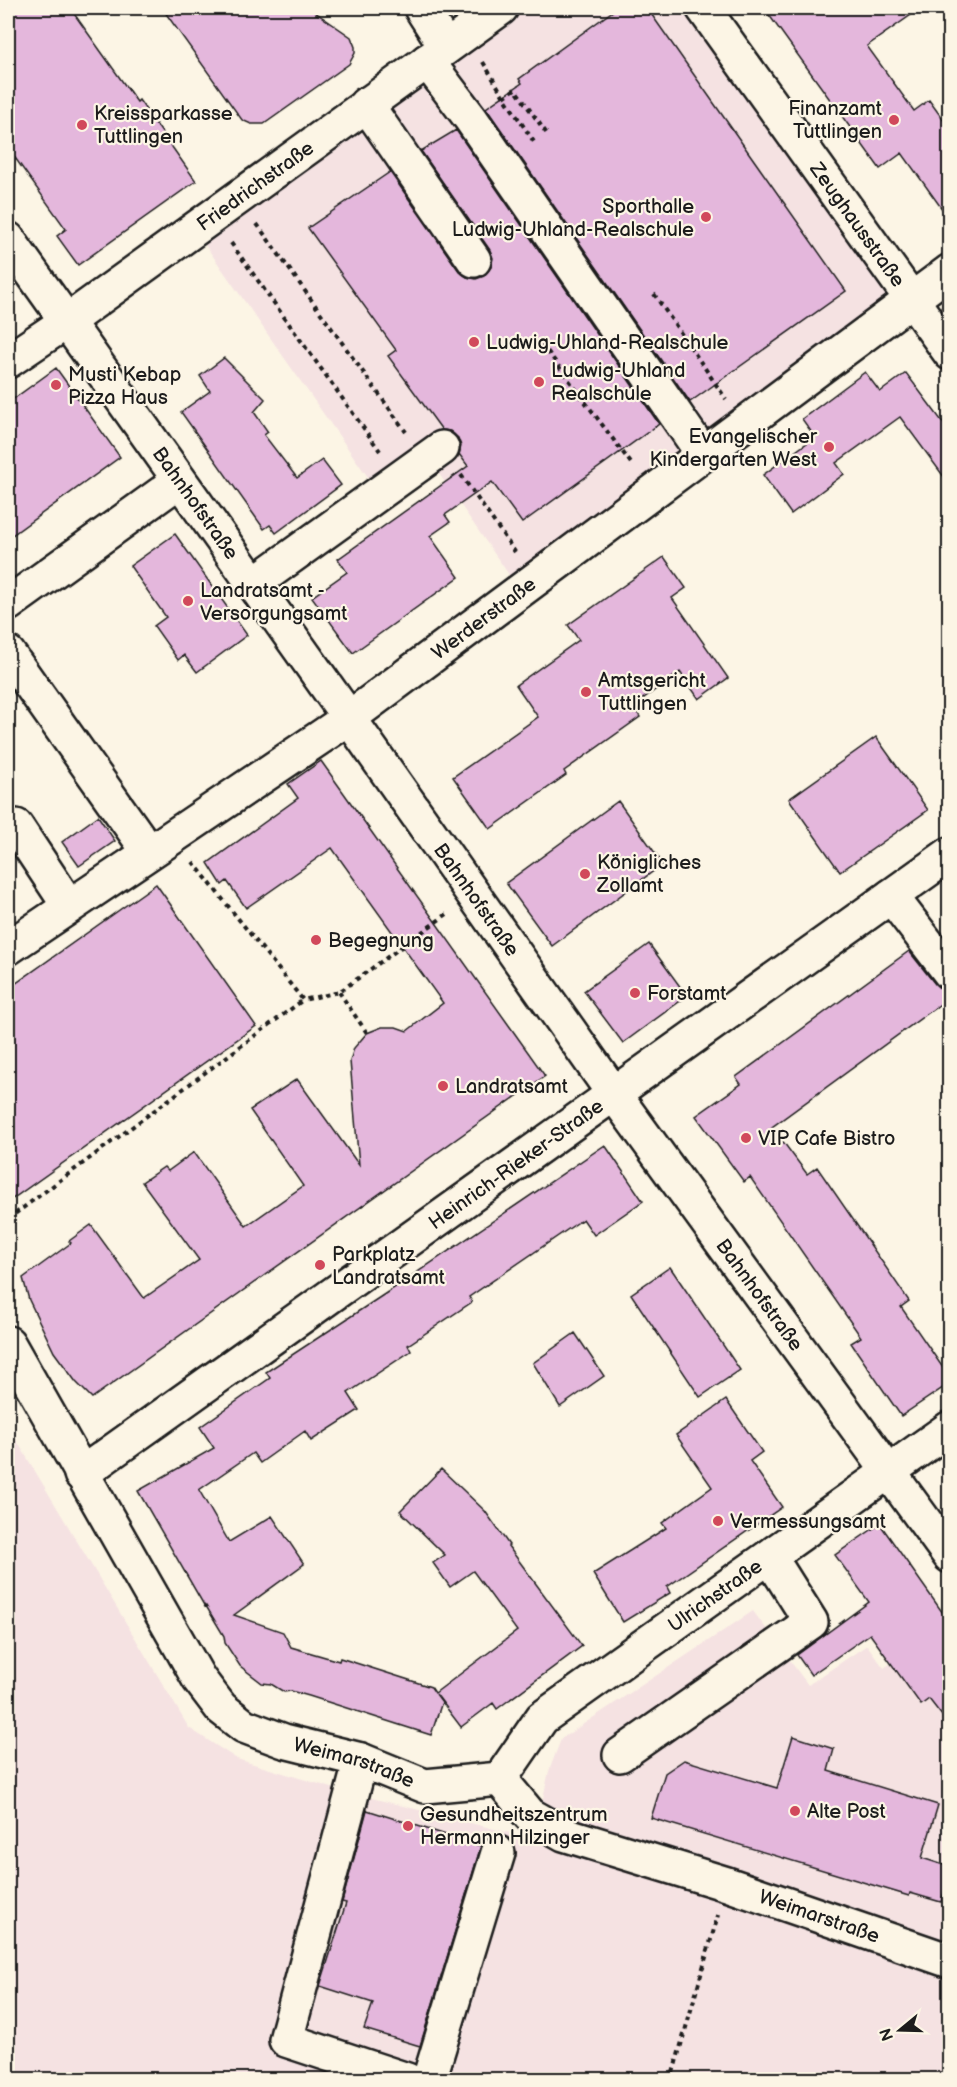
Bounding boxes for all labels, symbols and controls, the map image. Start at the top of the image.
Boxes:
place label: Finanzamt Tuttlingen [788,97,882,144]
place label: Kreissparkasse Tuttlingen [94,102,233,149]
marker: Finanzamt Tuttlingen [887,113,901,127]
marker: Kreissparkasse Tuttlingen [75,118,89,132]
street label: Friedrichstraße [193,136,319,237]
street label: Zeughausstraße [804,157,910,292]
place label: Sporthalle Ludwig-Uhland-Realschule [452,195,694,242]
marker: Sporthalle Ludwig-Uhland-Realschule [699,210,713,224]
place label: Ludwig-Uhland-Realschule [486,331,728,355]
marker: Ludwig-Uhland-Realschule [467,335,481,349]
place label: Ludwig-Uhland Realschule [551,359,685,406]
place label: Musti Kebap Pizza Haus [68,363,181,410]
marker: Ludwig-Uhland Realschule [532,375,546,389]
marker: Musti Kebap Pizza Haus [49,378,63,392]
place label: Evangelischer Kindergarten West [649,425,818,472]
marker: Evangelischer Kindergarten West [822,440,836,454]
street label: Bahnhofstraße [147,443,243,565]
street label: Werderstraße [427,572,541,665]
place label: Landratsamt - Versorgungsamt [200,579,347,626]
marker: Landratsamt - Versorgungsamt [181,594,195,608]
place label: Amtsgericht Tuttlingen [598,669,706,716]
marker: Amtsgericht Tuttlingen [579,685,593,699]
street label: Bahnhofstraße [428,839,524,961]
place label: Königliches Zollamt [596,851,701,898]
marker: Königliches Zollamt [578,867,592,881]
place label: Begegnung [328,929,434,953]
marker: Begegnung [309,933,323,947]
place label: Forstamt [647,982,726,1006]
marker: Forstamt [628,986,642,1000]
place label: Landratsamt [455,1075,568,1099]
marker: Landratsamt [436,1079,450,1093]
street label: Heinrich-Rieker-Straße [424,1094,608,1235]
place label: VIP Cafe Bistro [758,1127,895,1151]
marker: VIP Cafe Bistro [739,1131,753,1145]
street label: Bahnhofstraße [710,1234,808,1356]
place label: Parkplatz Landratsamt [332,1243,445,1290]
marker: Parkplatz Landratsamt [313,1258,327,1272]
place label: Vermessungsamt [730,1510,886,1534]
marker: Vermessungsamt [711,1514,725,1528]
street label: Ulrichstraße [664,1554,767,1638]
street label: Weimarstraße [291,1733,418,1794]
place label: Alte Post [807,1800,886,1824]
place label: Gesundheitszentrum Hermann Hilzinger [420,1803,608,1850]
marker: Alte Post [788,1804,802,1818]
marker: Gesundheitszentrum Hermann Hilzinger [401,1819,415,1833]
street label: Weimarstraße [756,1885,883,1949]
north arrow [870,2000,930,2060]
text: N [876,2026,898,2043]

